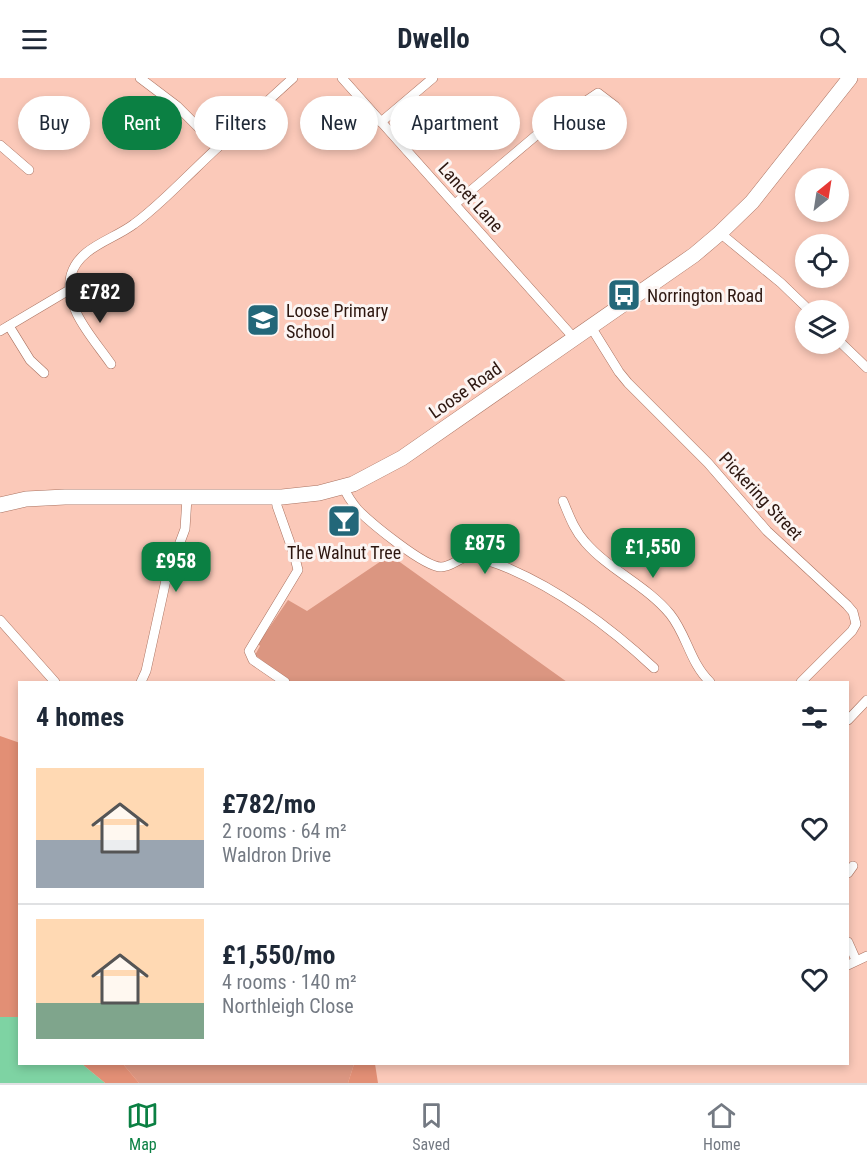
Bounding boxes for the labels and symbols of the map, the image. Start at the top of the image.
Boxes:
street label: Lancet Lane [434,158,508,236]
north arrow [795,168,849,222]
pin: £782 [64,273,136,324]
bus stop icon: Norrington Road [606,277,642,313]
place label: Norrington Road [647,285,763,306]
place label: Loose Primary School [286,300,389,342]
school or university icon: Loose Primary School [245,302,281,338]
street label: Loose Road [425,357,505,423]
street label: Pickering Street [715,448,807,544]
bar icon: The Walnut Tree [326,503,362,539]
pin: £875 [449,524,521,575]
pin: £1,550 [604,528,702,579]
pin: £958 [140,542,212,593]
place label: The Walnut Tree [287,542,401,563]

